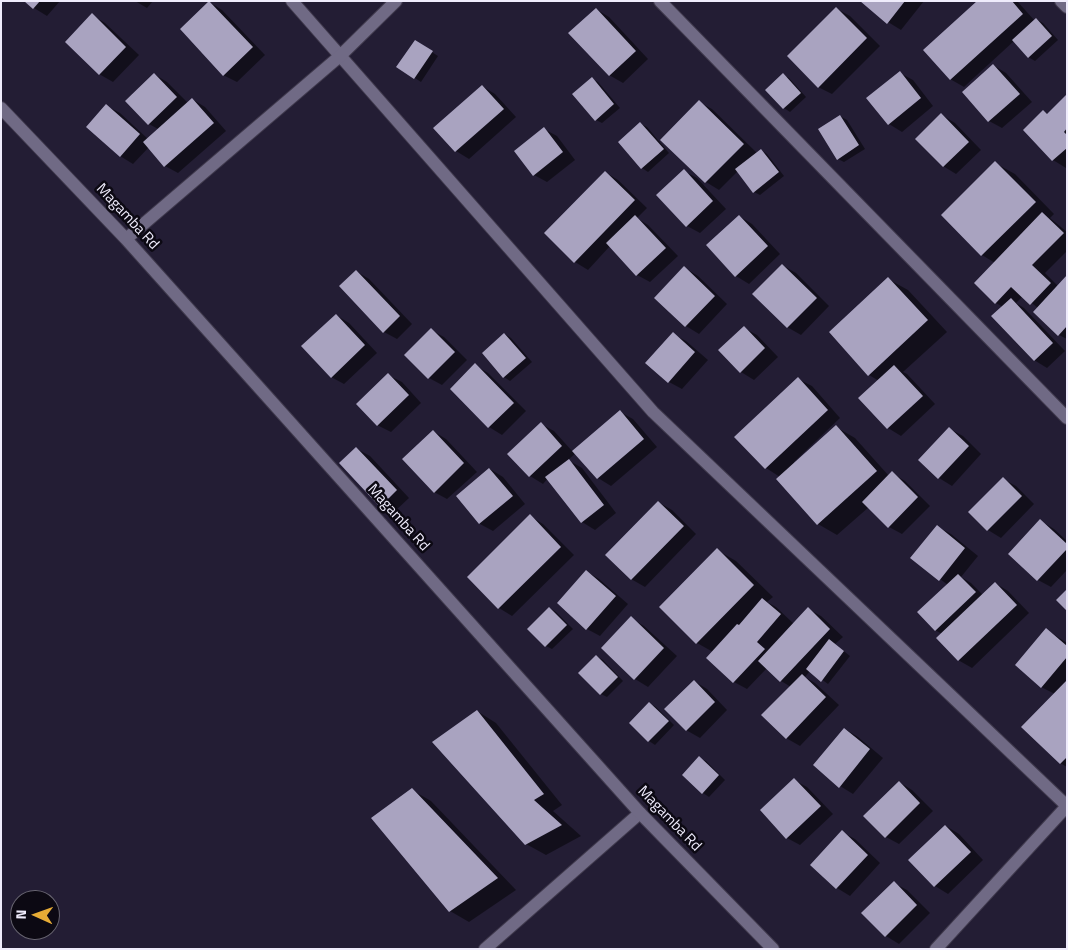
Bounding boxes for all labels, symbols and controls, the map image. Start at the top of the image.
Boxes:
street label: Magamba Rd [92,180,162,254]
street label: Magamba Rd [363,481,433,555]
street label: Magamba Rd [633,783,705,855]
north arrow [10,890,60,940]
text: N [10,909,31,920]

